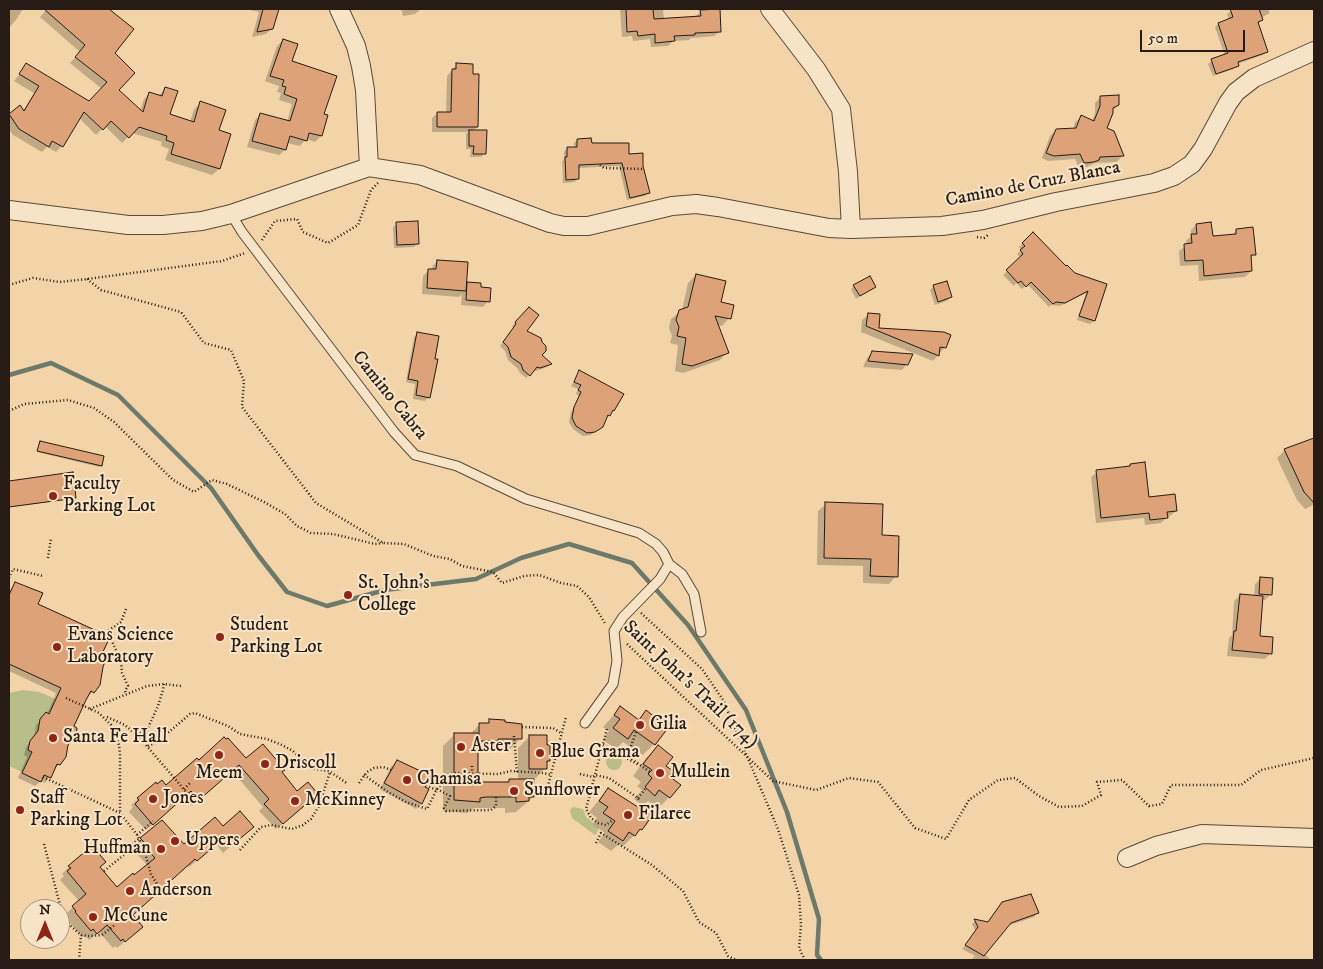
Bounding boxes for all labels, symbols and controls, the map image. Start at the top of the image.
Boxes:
scale bar [1143,20,1248,52]
text: 50 m [1148,29,1178,48]
street label: Camino de Cruz Blanca [944,157,1122,213]
street label: Camino Cabra [346,347,432,445]
place label: Faculty Parking Lot [63,474,156,518]
marker: Faculty Parking Lot [47,490,59,502]
place label: St. John's College [358,573,430,617]
marker: St. John's College [342,589,354,601]
place label: Student Parking Lot [230,615,323,659]
street label: Saint John's Trail (174) [618,616,762,754]
place label: Evans Science Laboratory [67,625,174,669]
marker: Student Parking Lot [214,631,226,643]
marker: Evans Science Laboratory [51,641,63,653]
place label: Gilia [650,714,687,736]
marker: Gilia [634,719,646,731]
place label: Santa Fe Hall [63,727,168,749]
marker: Santa Fe Hall [47,732,59,744]
place label: Aster [471,736,510,758]
marker: Aster [455,741,467,753]
place label: Blue Grama [550,742,639,764]
marker: Blue Grama [534,747,546,759]
marker: Meem [213,749,225,761]
place label: Driscoll [275,753,336,775]
marker: Driscoll [259,758,271,770]
place label: Mullein [670,762,730,784]
place label: Meem [195,763,243,785]
marker: Mullein [654,767,666,779]
place label: Chamisa [417,769,481,791]
marker: Chamisa [401,774,413,786]
place label: Sunflower [524,780,600,802]
marker: Sunflower [508,785,520,797]
place label: Staff Parking Lot [30,788,123,832]
place label: Jones [163,788,204,810]
place label: McKinney [305,790,385,812]
marker: Jones [147,793,159,805]
marker: McKinney [289,795,301,807]
marker: Staff Parking Lot [14,804,26,816]
place label: Filaree [638,804,691,826]
marker: Filaree [622,809,634,821]
place label: Uppers [185,830,240,852]
marker: Uppers [169,835,181,847]
place label: Huffman [83,838,151,860]
marker: Huffman [155,843,167,855]
place label: Anderson [140,880,212,902]
marker: Anderson [124,885,136,897]
north arrow [20,899,70,949]
text: N [39,901,51,919]
place label: McCune [103,906,168,928]
marker: McCune [87,911,99,923]

